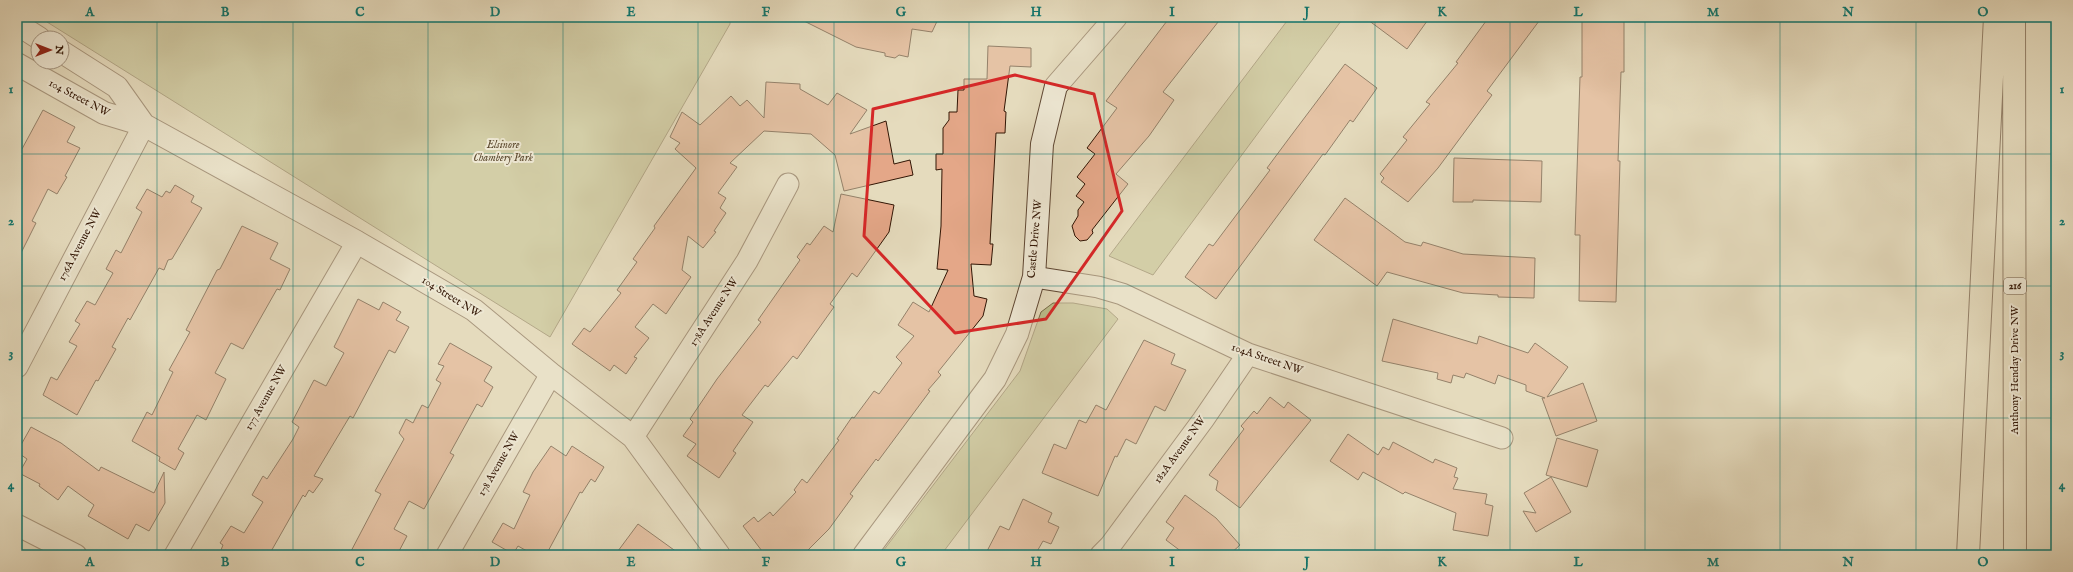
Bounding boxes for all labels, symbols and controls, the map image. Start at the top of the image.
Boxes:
text: A [85,4,96,21]
text: B [221,4,230,21]
text: C [355,4,365,21]
text: D [490,4,501,21]
text: E [626,4,636,21]
text: F [762,4,771,21]
text: G [896,4,907,21]
text: H [1030,4,1042,21]
text: I [1169,4,1175,21]
text: J [1302,4,1310,21]
text: K [1437,4,1447,21]
text: L [1572,4,1583,21]
text: M [1707,4,1720,21]
text: N [1841,4,1854,21]
text: O [1978,4,1989,21]
north arrow [30,30,70,70]
text: N [52,44,66,55]
street label: 104 Street NW [46,76,112,120]
text: 1 [9,81,14,98]
text: 1 [2060,81,2065,98]
park label: Elsinore Chambery Park [473,138,533,165]
street label: Castle Drive NW [1025,199,1045,279]
street label: 176A Avenue NW [55,206,105,283]
text: 2 [8,213,14,230]
text: 2 [2059,213,2065,230]
street label: 104 Street NW [419,273,484,321]
street label: 178A Avenue NW [687,274,742,349]
road number: 216 [2004,278,2026,294]
street label: Anthony Henday Drive NW [2008,305,2022,435]
street label: 104A Street NW [1230,340,1305,378]
text: 3 [9,345,14,362]
text: 3 [2060,345,2065,362]
street label: 177 Avenue NW [242,363,291,433]
street label: 182A Avenue NW [1151,413,1209,486]
street label: 178 Avenue NW [475,429,523,499]
text: 4 [8,477,15,494]
text: 4 [2059,477,2066,494]
text: A [85,554,96,571]
text: B [221,554,230,571]
text: C [355,554,365,571]
text: D [490,554,501,571]
text: E [626,554,636,571]
text: F [762,554,771,571]
text: G [896,554,907,571]
text: H [1030,554,1042,571]
text: I [1169,554,1175,571]
text: J [1302,554,1310,571]
text: K [1437,554,1447,571]
text: L [1572,554,1583,571]
text: M [1707,554,1720,571]
text: N [1841,554,1854,571]
text: O [1978,554,1989,571]

